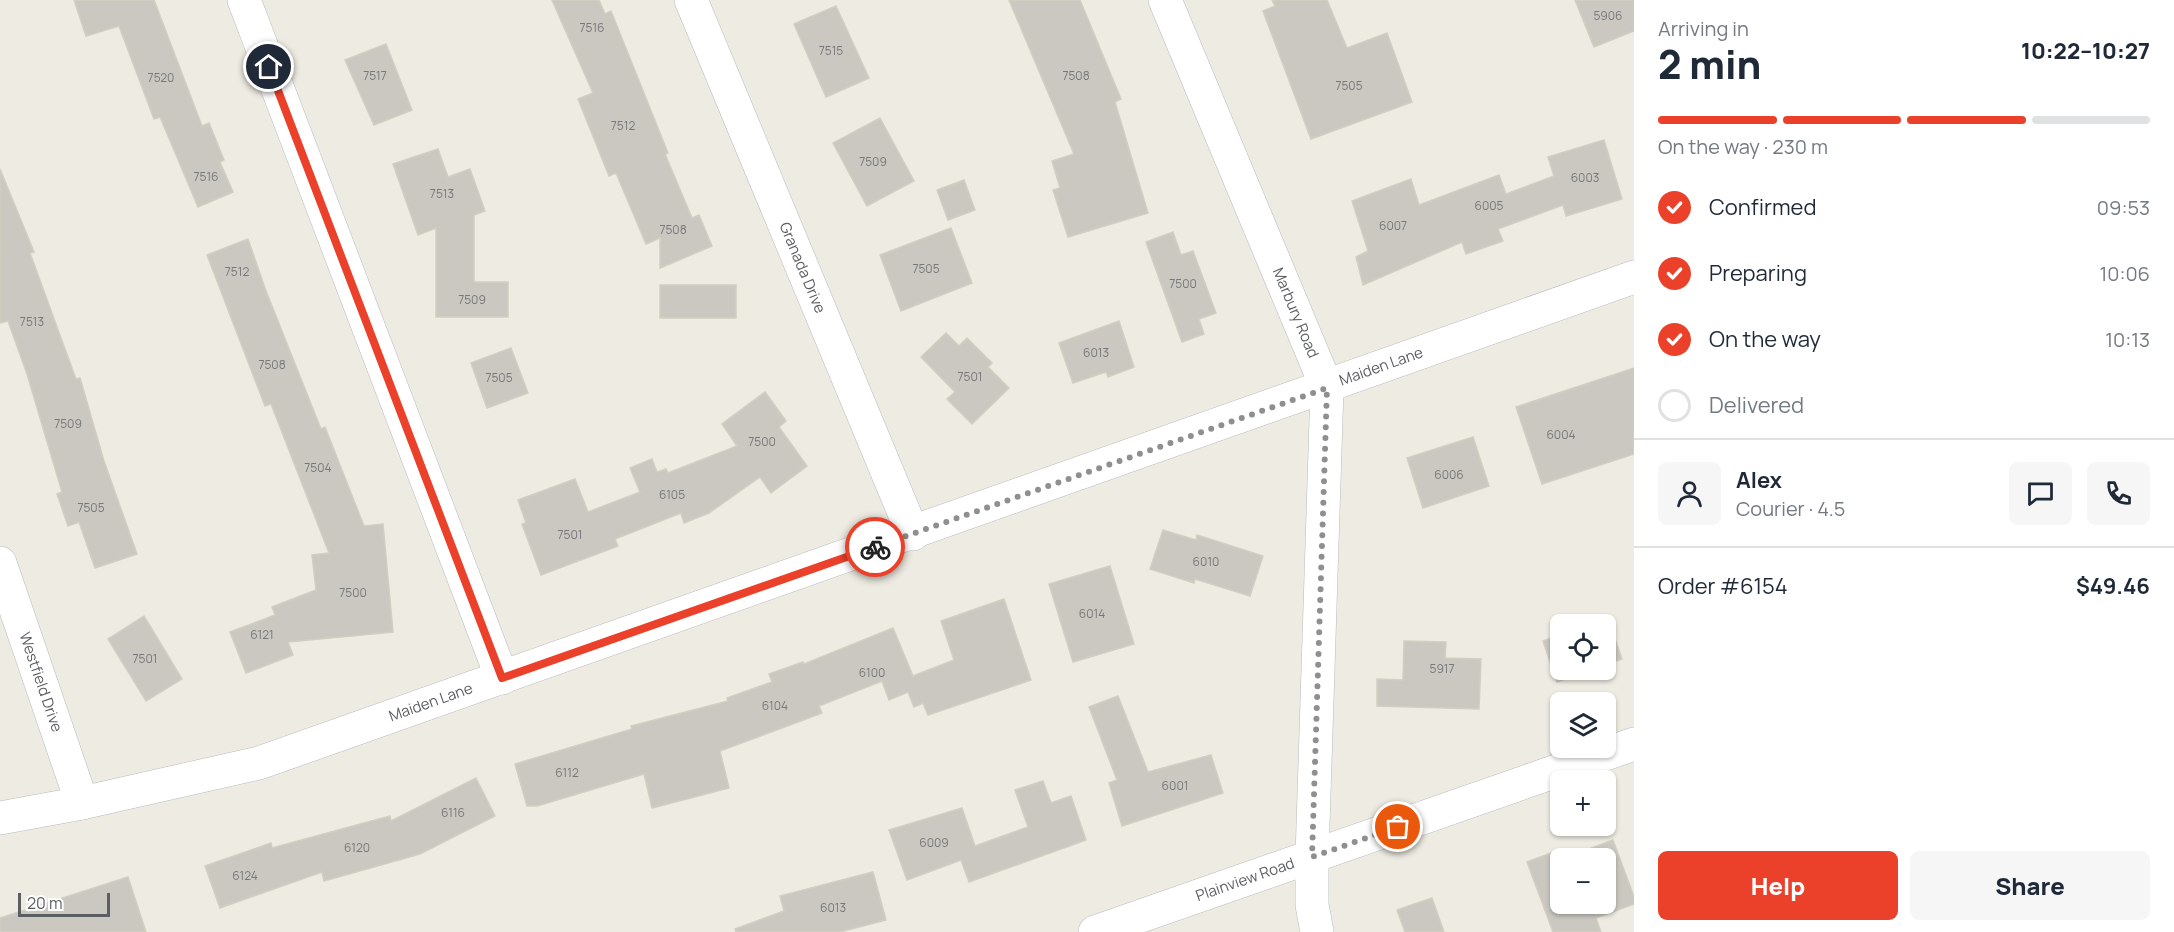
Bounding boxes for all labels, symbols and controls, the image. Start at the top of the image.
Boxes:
house number: 5906 [1593,7,1623,24]
text: Arriving in [1658,15,1749,42]
house number: 7516 [579,19,605,36]
text: 10:22–10:27 [2021,36,2150,66]
text: 2 min [1658,37,1761,91]
pin [243,41,294,92]
house number: 7515 [819,42,843,59]
icon: home [252,50,285,83]
house number: 7517 [363,67,387,84]
house number: 7508 [1062,67,1090,84]
house number: 7520 [148,69,174,86]
house number: 7505 [1335,77,1363,94]
house number: 7512 [611,117,635,134]
text: On the way · 230 m [1658,133,1828,160]
house number: 7509 [859,153,887,170]
house number: 7516 [193,168,219,185]
house number: 6003 [1571,169,1599,186]
house number: 7513 [430,185,454,202]
icon: check [1658,191,1691,224]
text: Confirmed [1709,192,1817,222]
text: 09:53 [2097,194,2150,221]
house number: 6005 [1474,197,1504,214]
house number: 6007 [1379,217,1407,234]
street label: Granada Drive [775,219,831,316]
house number: 7508 [659,221,687,238]
icon: check [1658,257,1691,290]
text: Preparing [1709,258,1807,288]
house number: 7505 [912,260,940,277]
text: 10:06 [2099,260,2150,287]
house number: 7512 [225,263,249,280]
street label: Marbury Road [1268,264,1324,361]
house number: 7500 [1169,275,1197,292]
house number: 7509 [458,291,486,308]
house number: 7513 [20,313,44,330]
icon: check [1658,323,1691,356]
text: On the way [1709,324,1821,354]
text: 10:13 [2105,326,2150,353]
street label: Maiden Lane [1336,341,1426,390]
house number: 6013 [1083,344,1109,361]
house number: 7508 [258,356,286,373]
house number: 7501 [958,368,982,385]
house number: 7505 [485,369,513,386]
text: Delivered [1709,390,1804,420]
house number: 7509 [54,415,82,432]
house number: 6004 [1546,426,1576,443]
house number: 7500 [748,433,776,450]
house number: 7504 [304,459,332,476]
button: person [1658,462,1721,525]
button: chat [2009,462,2072,525]
button: phone [2087,462,2150,525]
text: Alex [1736,465,1782,495]
house number: 6006 [1434,466,1464,483]
house number: 6105 [659,486,685,503]
text: Courier · 4.5 [1736,495,1845,522]
house number: 7505 [77,499,105,516]
courier [845,517,905,577]
house number: 7501 [558,526,582,543]
icon: bike [859,531,892,564]
house number: 6010 [1193,553,1219,570]
text: Order #6154 [1658,571,1788,601]
text: $49.46 [2076,571,2150,601]
house number: 7500 [339,584,367,601]
house number: 6014 [1079,605,1105,622]
map controls [1550,614,1616,914]
button: locate [1550,614,1616,680]
house number: 6121 [250,626,274,643]
street label: Westfield Drive [14,629,68,735]
house number: 7501 [133,650,157,667]
house number: 5917 [1429,660,1455,677]
house number: 6100 [859,664,885,681]
street label: Maiden Lane [386,677,476,726]
button: layers [1550,692,1616,758]
house number: 6104 [762,697,788,714]
house number: 6112 [555,764,579,781]
button: + [1550,770,1616,836]
house number: 6001 [1162,777,1188,794]
pin [1372,801,1423,852]
house number: 6116 [441,804,465,821]
icon: bag [1381,810,1414,843]
house number: 6009 [919,834,949,851]
house number: 6120 [344,839,370,856]
button: − [1550,848,1616,914]
button: Help [1658,851,1898,920]
button: Share [1910,851,2150,920]
street label: Plainview Road [1193,852,1297,906]
house number: 6124 [232,867,258,884]
scale bar [18,890,110,918]
text: 20 m [27,892,63,914]
house number: 6013 [820,899,846,916]

